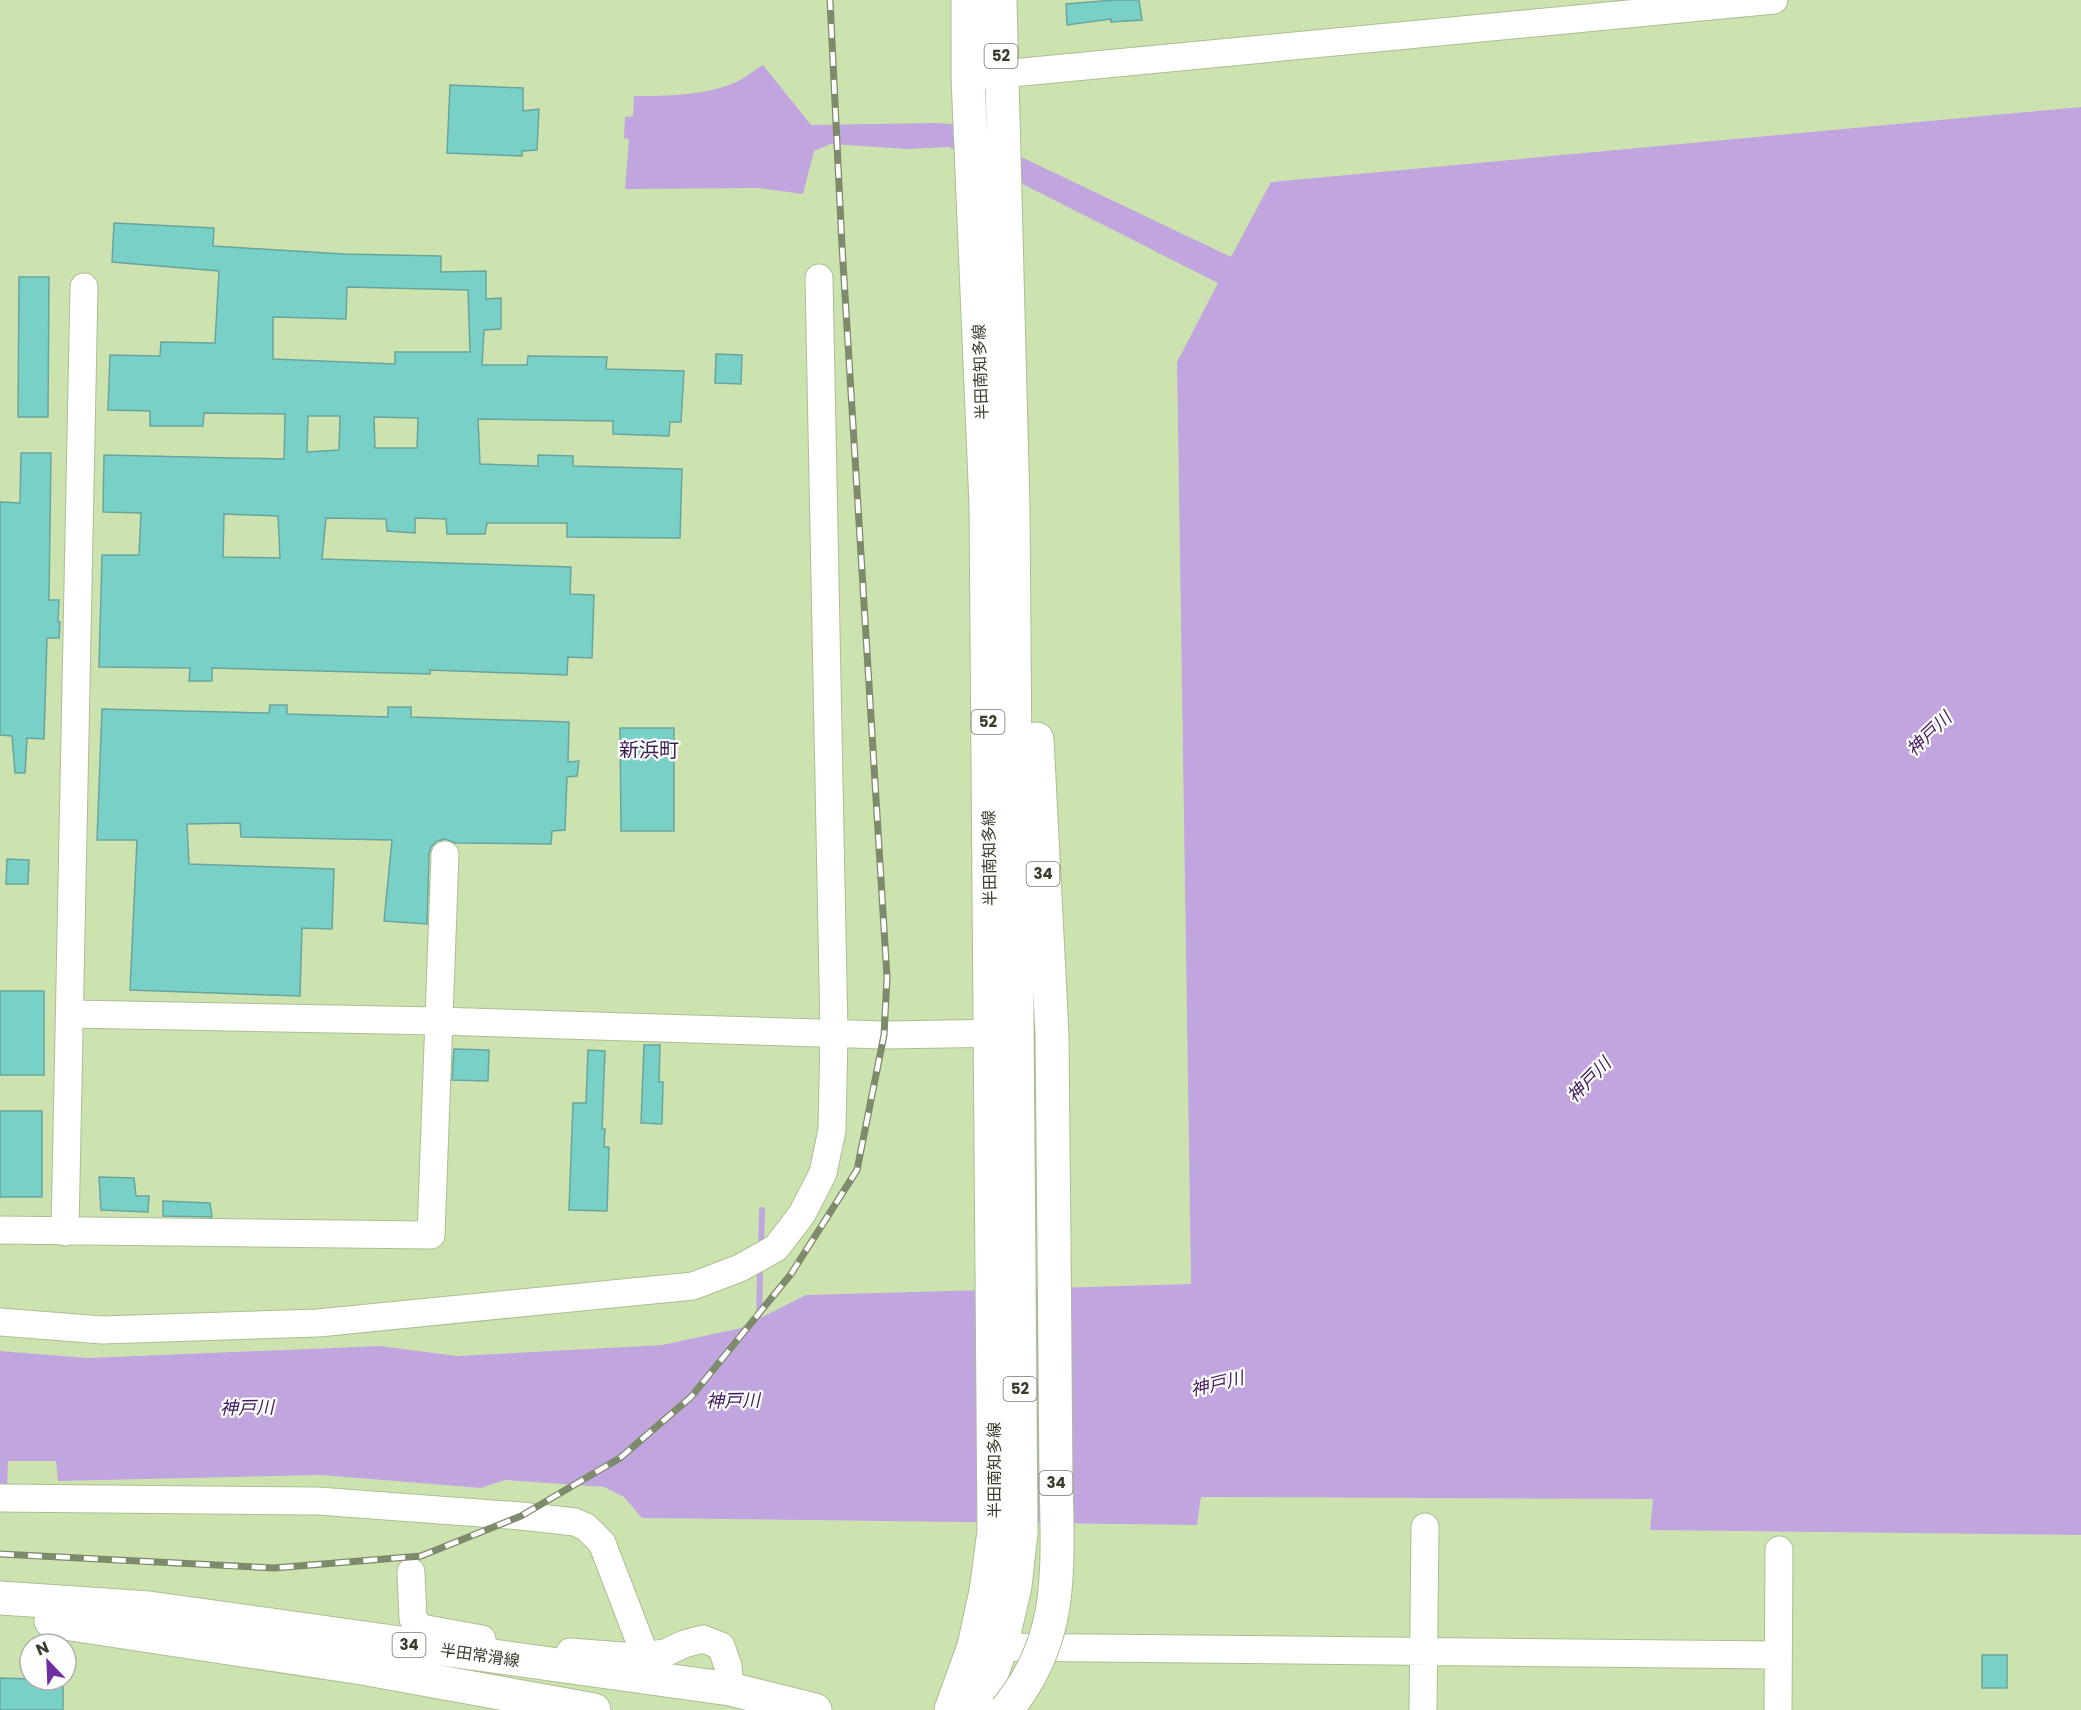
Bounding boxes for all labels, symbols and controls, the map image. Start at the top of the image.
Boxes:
road number: 52 [984,44,1018,68]
street label: 半田南知多線 [967,324,994,420]
water label: 神戸川 [1901,705,1958,761]
road number: 52 [972,710,1004,734]
district label: 新浜町 [619,736,679,764]
street label: 半田南知多線 [977,810,1002,906]
road number: 34 [1026,862,1060,886]
water label: 神戸川 [1561,1050,1618,1108]
water label: 神戸川 [1188,1364,1248,1402]
road number: 52 [1004,1377,1036,1401]
water label: 神戸川 [706,1387,762,1413]
water label: 神戸川 [220,1394,276,1420]
street label: 半田南知多線 [983,1422,1006,1518]
road number: 34 [1040,1471,1072,1495]
north arrow [18,1632,78,1692]
road number: 34 [392,1633,426,1657]
text: N [32,1636,52,1662]
street label: 半田常滑線 [439,1639,521,1672]

